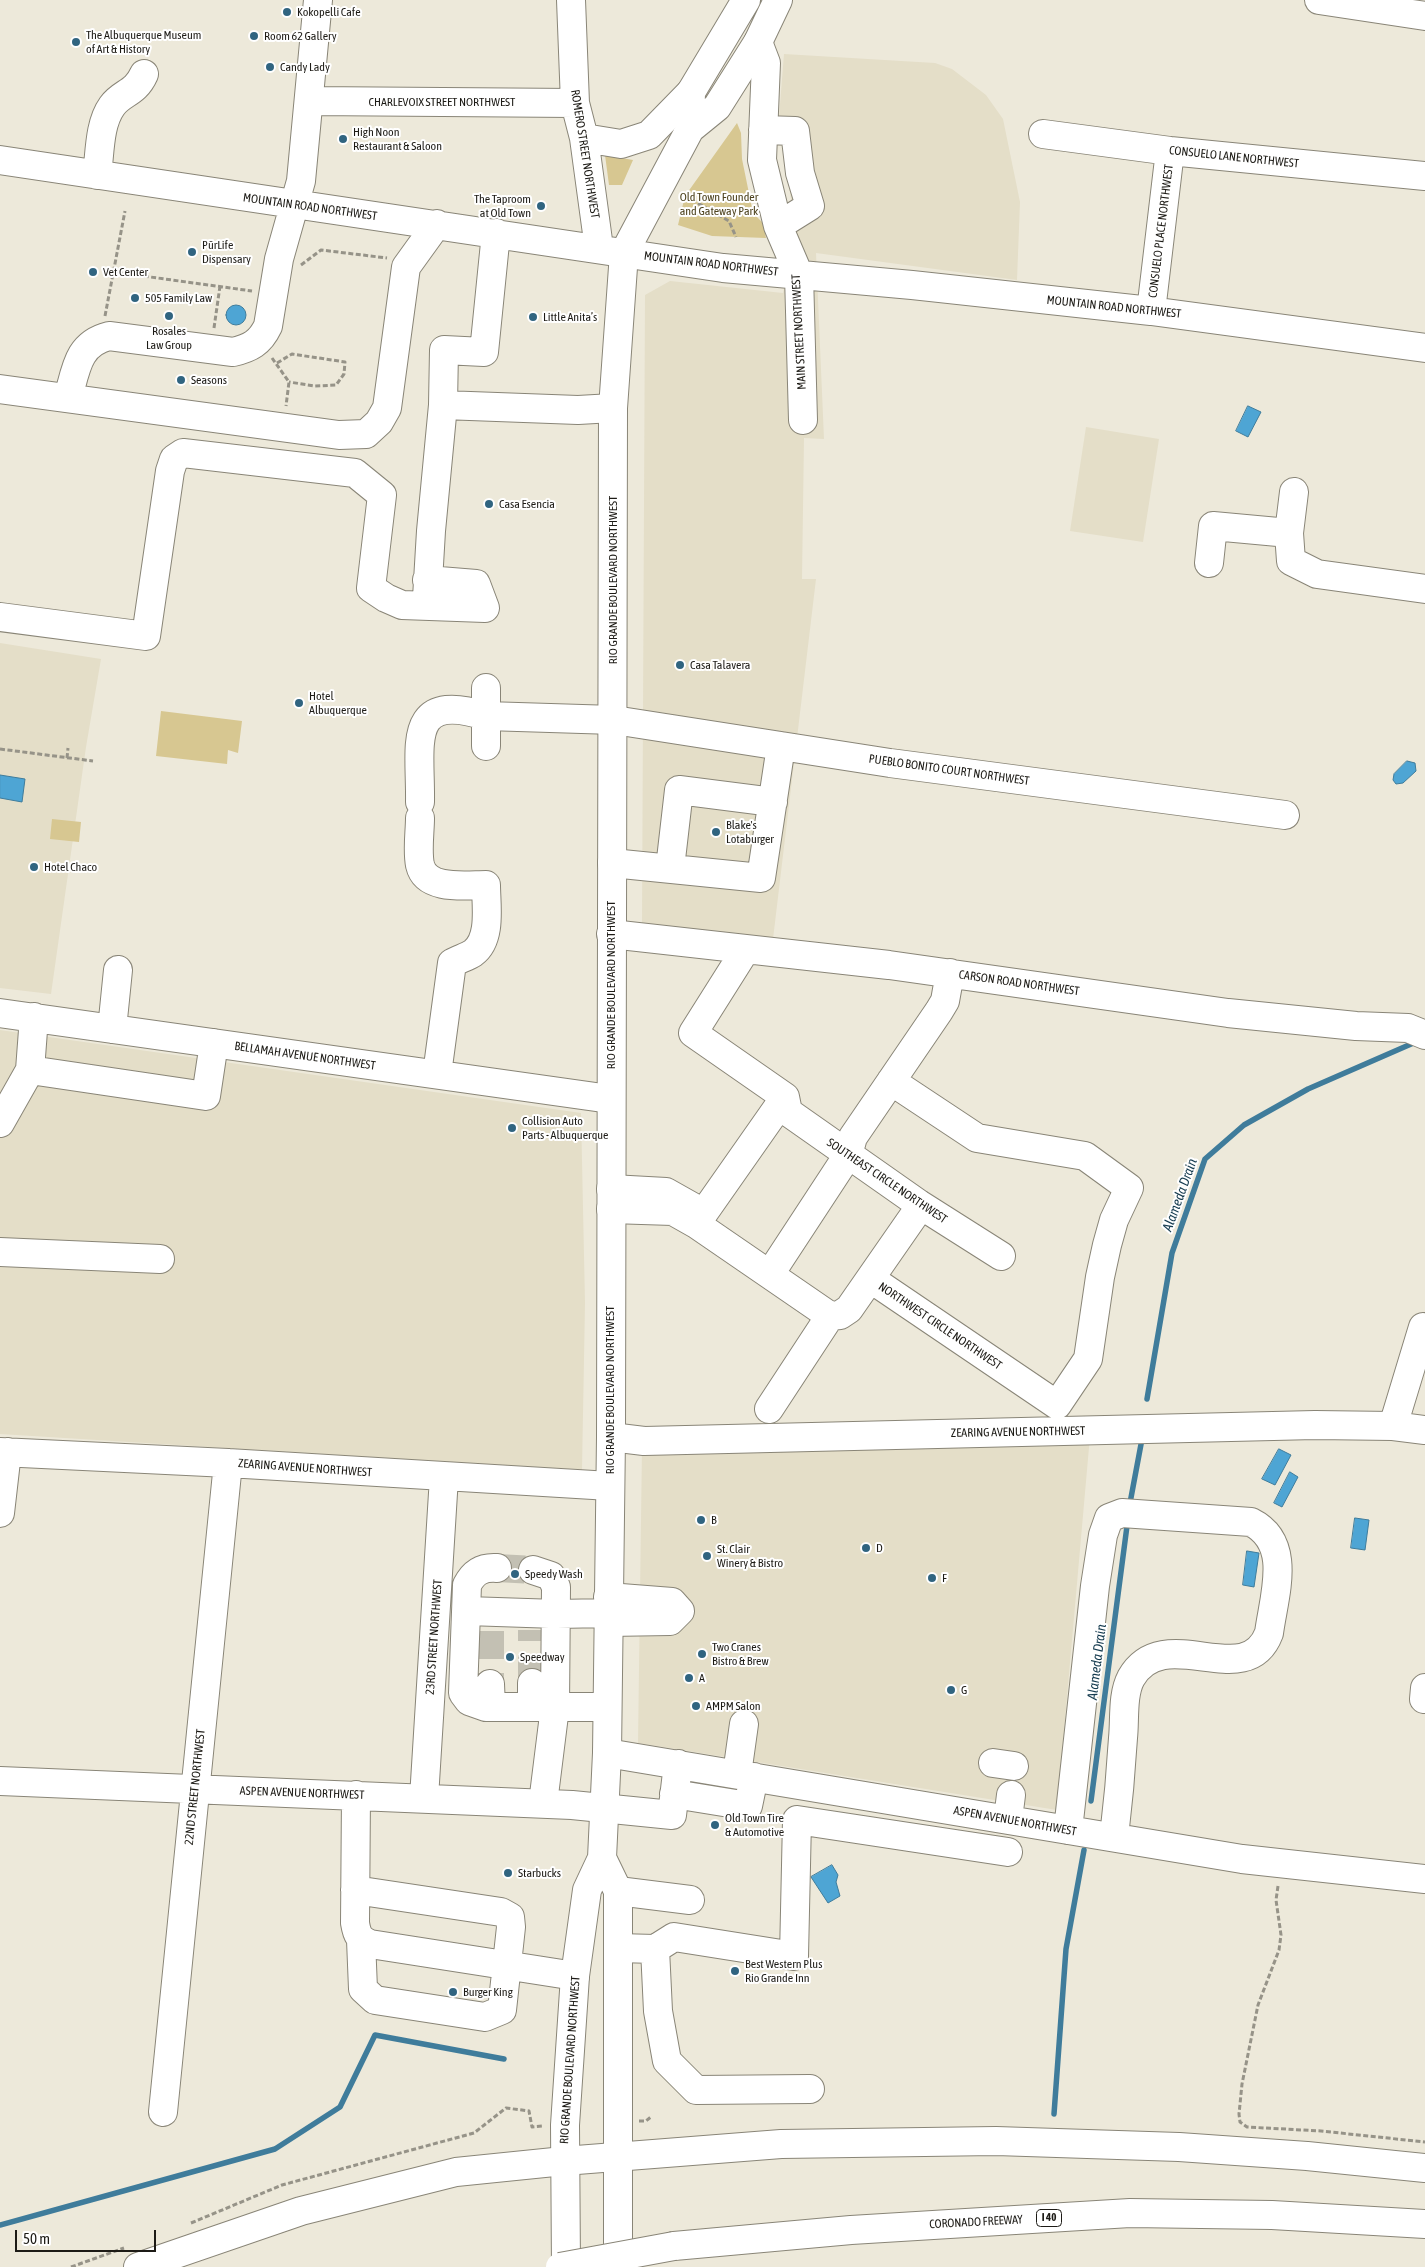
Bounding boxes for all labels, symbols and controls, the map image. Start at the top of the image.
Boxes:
place label: Kokopelli Cafe [297,5,361,19]
marker: Kokopelli Cafe [281,6,293,18]
place label: The Albuquerque Museum of Art & History [86,28,201,56]
place label: Room 62 Gallery [264,29,337,43]
marker: Room 62 Gallery [248,30,260,42]
marker: The Albuquerque Museum of Art & History [70,36,82,48]
place label: Candy Lady [280,60,330,74]
marker: Candy Lady [264,61,276,73]
street label: ROMERO STREET NORTHWEST [568,88,602,220]
street label: CHARLEVOIX STREET NORTHWEST [369,95,515,109]
place label: High Noon Restaurant & Saloon [353,125,442,153]
marker: High Noon Restaurant & Saloon [337,133,349,145]
street label: CONSUELO LANE NORTHWEST [1168,143,1300,171]
street label: CONSUELO PLACE NORTHWEST [1146,163,1176,299]
street label: MOUNTAIN ROAD NORTHWEST [242,190,378,224]
park label: Old Town Founder and Gateway Park [680,190,758,218]
place label: The Taproom at Old Town [474,192,531,220]
marker: The Taproom at Old Town [535,200,547,212]
place label: PūrLife Dispensary [202,238,251,266]
marker: PūrLife Dispensary [186,246,198,258]
street label: MOUNTAIN ROAD NORTHWEST [643,249,779,279]
place label: Vet Center [103,265,148,279]
marker: Vet Center [87,266,99,278]
street label: MAIN STREET NORTHWEST [789,274,809,390]
place label: 505 Family Law [145,291,212,305]
marker: 505 Family Law [129,292,141,304]
street label: MOUNTAIN ROAD NORTHWEST [1046,293,1182,321]
marker: Rosales Law Group [163,310,175,322]
place label: Little Anita’s [543,310,597,324]
marker: Little Anita’s [527,311,539,323]
place label: Rosales Law Group [146,324,192,352]
place label: Seasons [191,373,227,387]
marker: Seasons [175,374,187,386]
street label: RIO GRANDE BOULEVARD NORTHWEST [606,496,620,664]
place label: Casa Esencia [499,497,555,511]
marker: Casa Esencia [483,498,495,510]
place label: Casa Talavera [690,658,750,672]
marker: Casa Talavera [674,659,686,671]
place label: Hotel Albuquerque [309,689,367,717]
marker: Hotel Albuquerque [293,697,305,709]
street label: PUEBLO BONITO COURT NORTHWEST [868,752,1030,788]
place label: Blake's Lotaburger [726,818,774,846]
marker: Blake's Lotaburger [710,826,722,838]
place label: Hotel Chaco [44,860,97,874]
marker: Hotel Chaco [28,861,40,873]
street label: RIO GRANDE BOULEVARD NORTHWEST [604,901,618,1069]
street label: CARSON ROAD NORTHWEST [958,967,1080,999]
street label: BELLAMAH AVENUE NORTHWEST [233,1039,377,1073]
place label: Collision Auto Parts - Albuquerque [522,1114,609,1142]
marker: Collision Auto Parts - Albuquerque [506,1122,518,1134]
street label: SOUTHEAST CIRCLE NORTHWEST [824,1135,950,1227]
water label: Alameda Drain [1159,1156,1201,1234]
street label: NORTHWEST CIRCLE NORTHWEST [876,1279,1004,1373]
street label: RIO GRANDE BOULEVARD NORTHWEST [603,1306,617,1474]
street label: ZEARING AVENUE NORTHWEST [951,1424,1085,1440]
street label: ZEARING AVENUE NORTHWEST [237,1456,373,1480]
place label: B [711,1513,717,1527]
marker: B [695,1514,707,1526]
place label: D [876,1541,883,1555]
place label: St. Clair Winery & Bistro [717,1542,783,1570]
marker: D [860,1542,872,1554]
marker: St. Clair Winery & Bistro [701,1550,713,1562]
place label: Speedy Wash [525,1567,583,1581]
marker: Speedy Wash [509,1568,521,1580]
place label: F [942,1571,947,1585]
marker: F [926,1572,938,1584]
street label: 23RD STREET NORTHWEST [423,1579,445,1695]
water label: Alameda Drain [1084,1623,1110,1701]
place label: Two Cranes Bistro & Brew [712,1640,769,1668]
marker: Two Cranes Bistro & Brew [696,1648,708,1660]
place label: Speedway [520,1650,565,1664]
marker: Speedway [504,1651,516,1663]
place label: A [699,1671,705,1685]
marker: A [683,1672,695,1684]
place label: G [961,1683,967,1697]
marker: G [945,1684,957,1696]
place label: AMPM Salon [706,1699,761,1713]
marker: AMPM Salon [690,1700,702,1712]
street label: 22ND STREET NORTHWEST [182,1728,208,1846]
street label: ASPEN AVENUE NORTHWEST [239,1784,365,1802]
street label: ASPEN AVENUE NORTHWEST [952,1803,1078,1839]
place label: Old Town Tire & Automotive [725,1811,784,1839]
marker: Old Town Tire & Automotive [709,1819,721,1831]
place label: Starbucks [518,1866,561,1880]
marker: Starbucks [502,1867,514,1879]
place label: Best Western Plus Rio Grande Inn [745,1957,822,1985]
marker: Best Western Plus Rio Grande Inn [729,1965,741,1977]
street label: RIO GRANDE BOULEVARD NORTHWEST [557,1976,583,2144]
place label: Burger King [463,1985,513,1999]
marker: Burger King [447,1986,459,1998]
road number: I 40 [1036,2210,1062,2226]
street label: CORONADO FREEWAY [929,2212,1023,2232]
scale bar [18,2220,159,2252]
text: 50 m [23,2230,50,2247]

